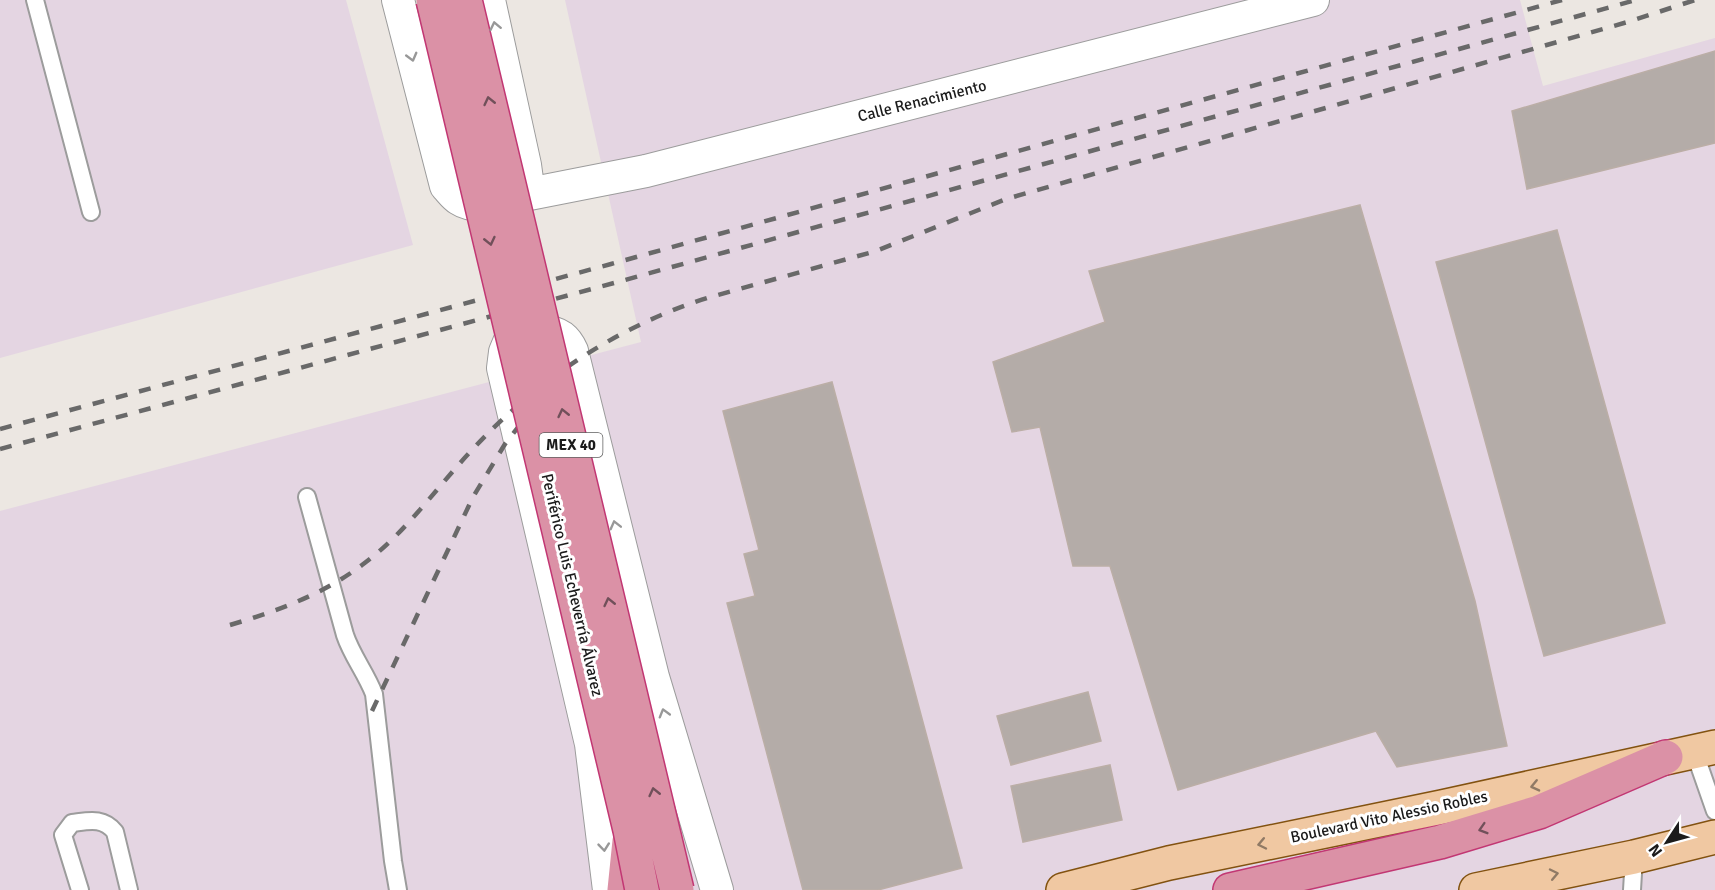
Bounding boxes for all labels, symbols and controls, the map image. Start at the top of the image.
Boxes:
one-way arrow [489,21,502,31]
one-way arrow [404,52,417,62]
street label: Calle Renacimiento [856,75,988,127]
one-way arrow [483,96,496,106]
one-way arrow [482,236,495,246]
one-way arrow [558,408,571,418]
road number: MEX 40 [540,433,602,457]
street label: Periférico Luis Echeverría Álvarez [537,472,607,698]
one-way arrow [610,520,623,530]
one-way arrow [603,598,616,608]
one-way arrow [658,709,671,719]
one-way arrow [1530,778,1540,791]
street label: Boulevard Vito Alessio Robles [1289,786,1489,848]
one-way arrow [648,787,661,797]
north arrow [1637,812,1697,872]
one-way arrow [1478,822,1489,834]
one-way arrow [1257,837,1267,850]
text: N [1644,840,1667,861]
one-way arrow [597,842,610,852]
one-way arrow [1548,868,1558,881]

